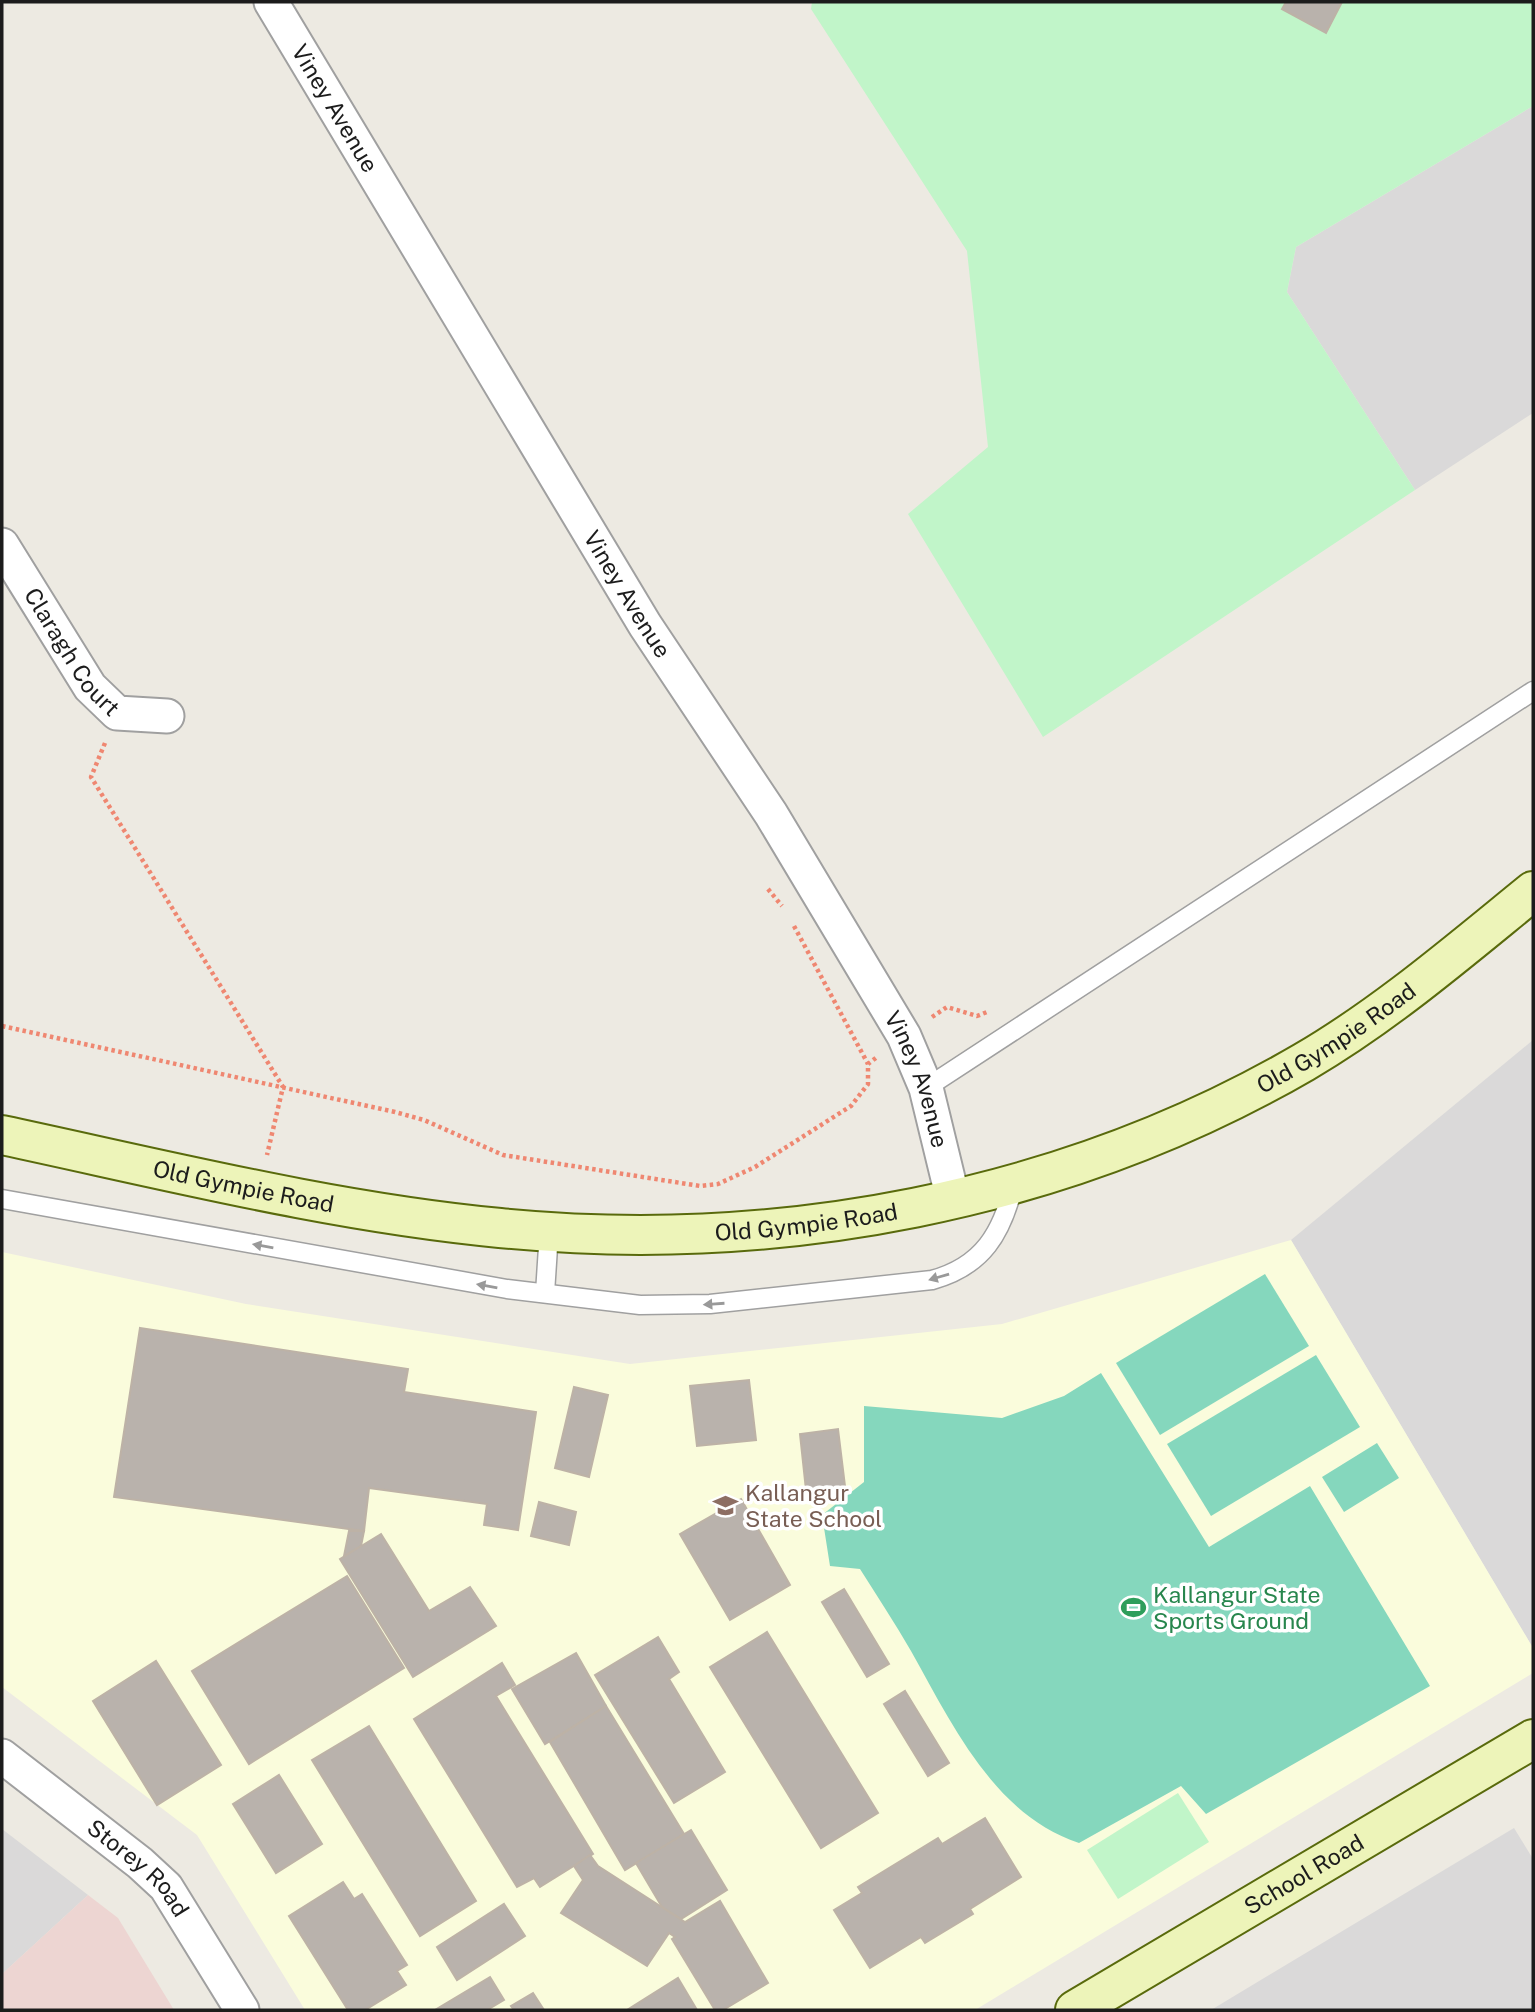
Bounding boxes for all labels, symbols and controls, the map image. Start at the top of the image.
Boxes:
street label: Viney Avenue [287,39,384,177]
street label: Viney Avenue [578,525,677,663]
street label: Claragh Court [19,583,126,721]
street label: Old Gympie Road [1252,977,1421,1099]
street label: Viney Avenue [879,1006,954,1150]
street label: Old Gympie Road [151,1155,336,1218]
street label: Old Gympie Road [714,1197,900,1246]
one-way arrow [252,1241,274,1252]
one-way arrow [929,1273,950,1283]
one-way arrow [476,1280,498,1291]
one-way arrow [702,1299,724,1310]
place label: Kallangur State School [745,1479,882,1532]
school or university icon: Kallangur State School [711,1492,739,1520]
place label: Kallangur State Sports Ground [1153,1581,1320,1634]
sports icon: Kallangur State Sports Ground [1119,1594,1147,1622]
street label: Storey Road [82,1813,195,1921]
street label: School Road [1239,1828,1368,1920]

